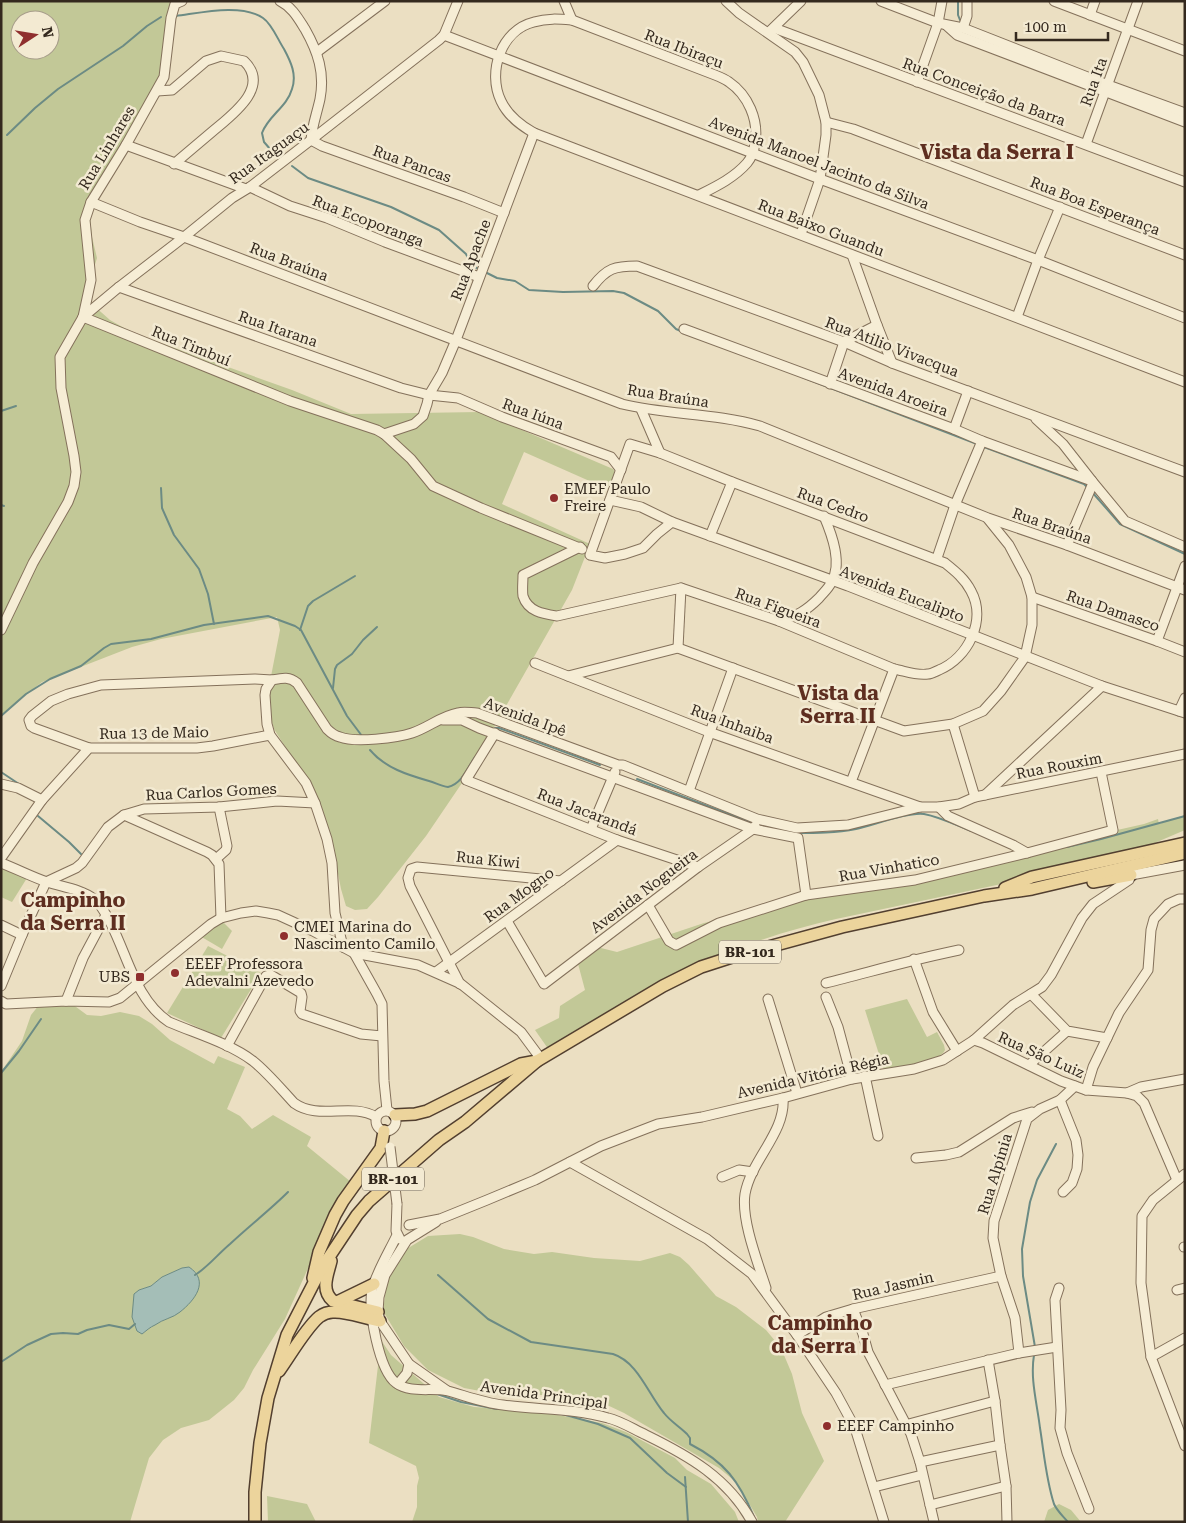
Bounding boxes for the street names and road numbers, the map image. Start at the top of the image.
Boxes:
street label: Rua Ibiraçu [642,26,727,73]
street label: Rua Conceição da Barra [900,54,1068,130]
street label: Rua Ita [1077,55,1111,109]
street label: Rua Linhares [75,103,139,193]
street label: Avenida Manoel Jacinto da Silva [706,113,932,213]
street label: Rua Itaguaçu [226,118,313,188]
street label: Rua Pancas [370,142,454,186]
street label: Rua Boa Esperança [1027,173,1163,239]
street label: Rua Ecoporanga [310,191,426,251]
street label: Rua Baixo Guandu [755,196,887,261]
street label: Rua Apache [447,217,495,303]
street label: Rua Braúna [247,239,331,285]
street label: Rua Itarana [236,307,320,351]
street label: Rua Atilio Vivacqua [823,313,961,381]
street label: Rua Timbuí [149,322,233,370]
street label: Avenida Aroeira [836,364,950,420]
street label: Rua Braúna [626,381,710,411]
street label: Rua Iúna [500,395,566,433]
street label: Rua Cedro [794,484,872,526]
street label: Rua Braúna [1010,504,1094,548]
street label: Avenida Eucalipto [837,562,967,626]
street label: Rua Figueira [733,584,823,632]
street label: Rua Damasco [1064,587,1162,635]
street label: Avenida Ipê [481,694,569,740]
street label: Rua Inhaiba [688,701,776,747]
street label: Rua 13 de Maio [99,723,209,743]
street label: Rua Rouxim [1014,749,1104,783]
street label: Rua Carlos Gomes [145,780,277,804]
street label: Rua Jacarandá [534,785,640,839]
street label: Avenida Nogueira [587,845,701,937]
street label: Rua Kiwi [455,848,521,872]
street label: Rua Vinhatico [837,850,941,886]
street label: Rua Mogno [480,864,558,926]
road number: BR-101 [719,940,781,964]
street label: Rua São Luiz [995,1028,1087,1082]
street label: Avenida Vitória Régia [735,1050,891,1102]
street label: Rua Alpínia [974,1131,1016,1217]
road number: BR-101 [362,1168,424,1190]
street label: Rua Jasmin [851,1268,936,1304]
street label: Avenida Principal [479,1377,609,1413]

